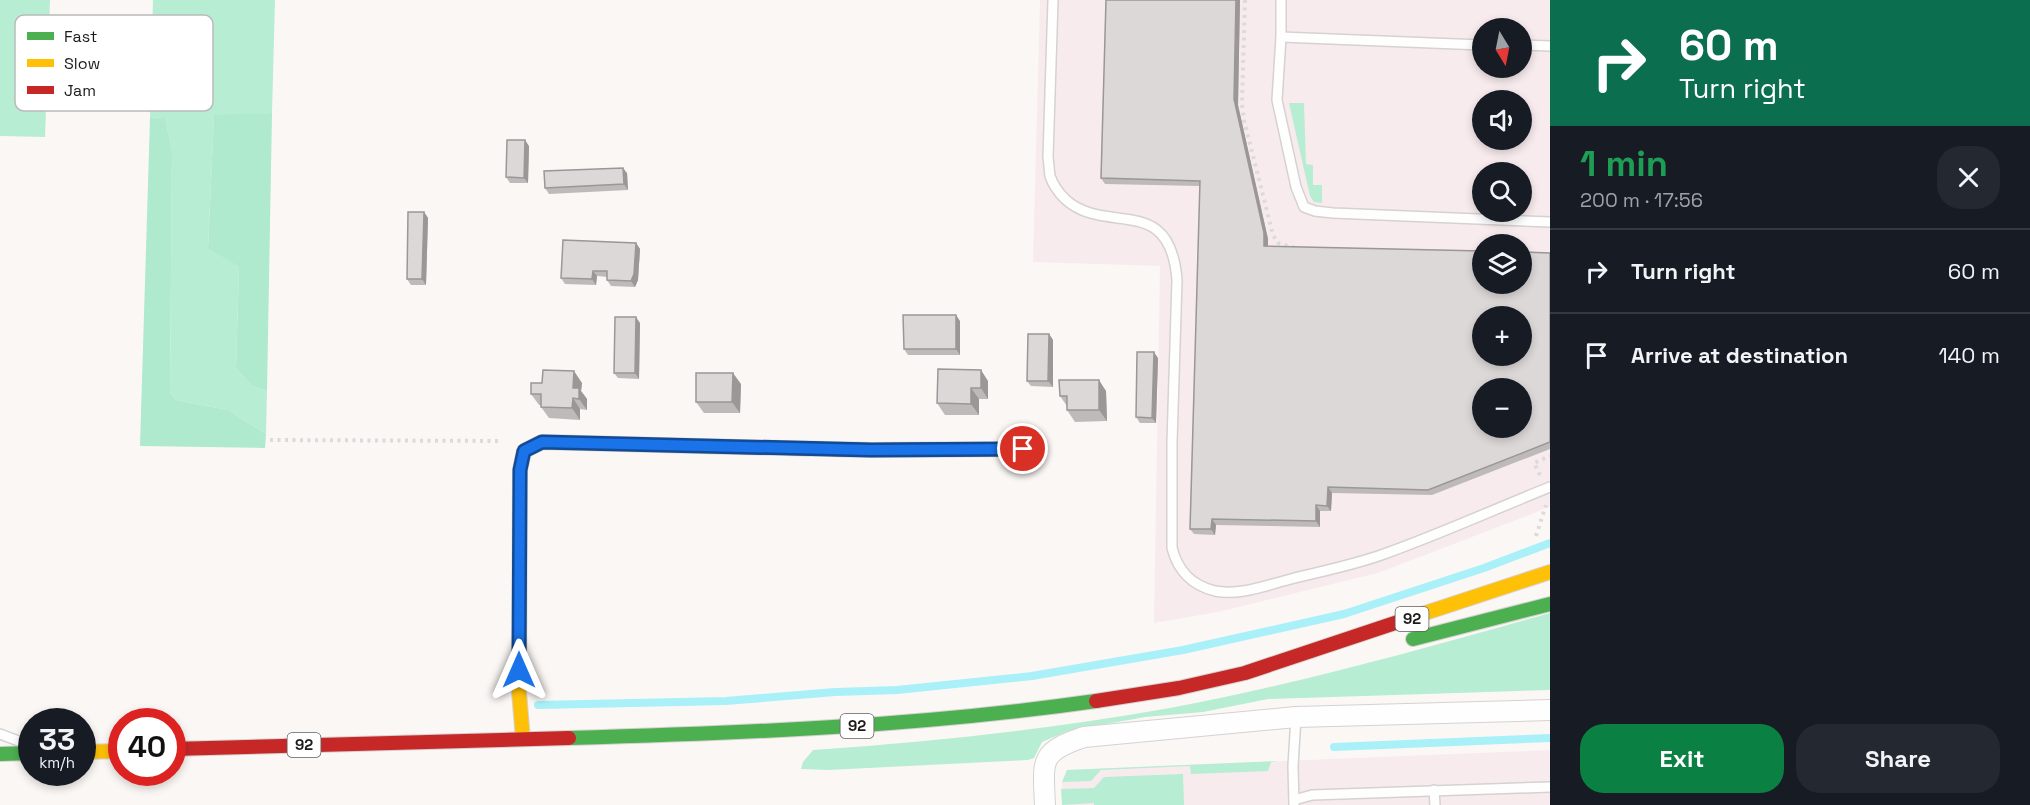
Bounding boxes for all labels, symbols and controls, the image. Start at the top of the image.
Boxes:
legend [15,15,213,111]
north arrow [1472,18,1532,78]
map controls [1472,18,1532,438]
text: 60 m [1679,19,1779,72]
icon: right [1580,24,1658,102]
text: Fast [64,26,97,47]
text: Slow [64,53,100,74]
text: Turn right [1679,71,1806,106]
text: Jam [64,80,96,101]
button: sound [1472,90,1532,150]
text: 1 min [1580,141,1668,187]
button: close [1937,146,2000,209]
button: search [1472,162,1532,222]
text: 200 m · 17:56 [1580,187,1703,213]
button: layers [1472,234,1532,294]
icon: right [1580,255,1613,288]
text: Turn right [1631,257,1736,285]
text: 60 m [1948,257,2000,285]
button: + [1472,306,1532,366]
icon: arrive [1580,339,1613,372]
text: Arrive at destination [1631,341,1848,369]
text: 140 m [1938,341,2000,369]
button: − [1472,378,1532,438]
pin [997,423,1048,474]
icon: arrive [1006,432,1039,465]
road number: 92 [1396,607,1428,631]
position arrow [487,638,551,702]
speed limit sign: 40 [108,708,186,786]
road number: 92 [840,714,874,738]
text: 33 [39,720,75,759]
button: Exit [1580,724,1784,793]
button: Share [1796,724,2000,793]
road number: 92 [288,733,320,757]
text: km/h [39,753,75,772]

